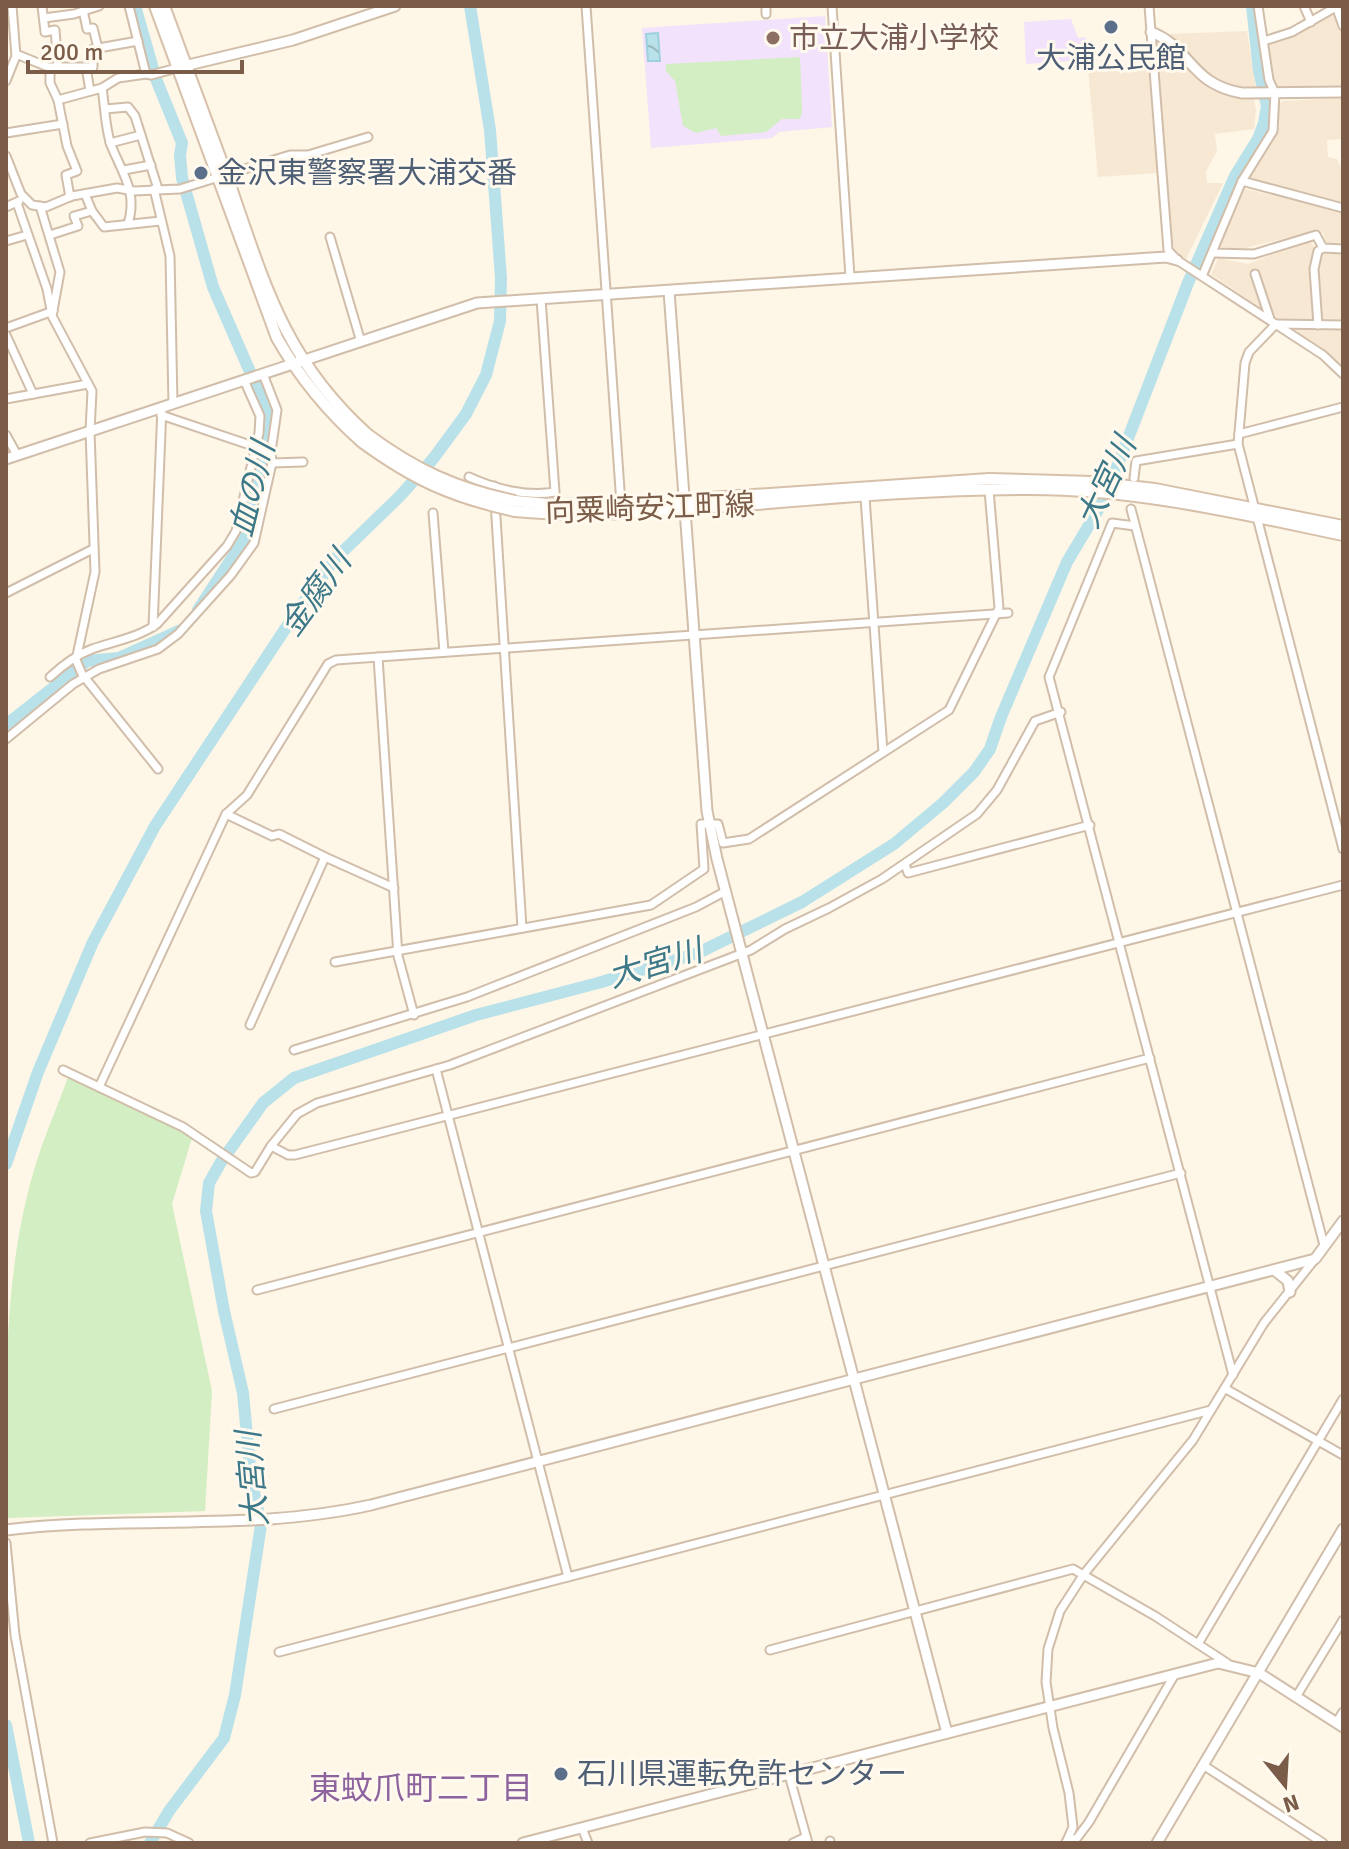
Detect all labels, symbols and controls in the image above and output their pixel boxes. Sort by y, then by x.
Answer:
marker: 大浦公民館 [1102,18,1120,36]
place label: 市立大浦小学校 [789,20,999,57]
scale bar [28,24,242,74]
marker: 市立大浦小学校 [764,29,782,47]
text: 200 m [40,37,103,67]
place label: 大浦公民館 [1036,40,1186,77]
place label: 金沢東警察署大浦交番 [217,155,517,192]
marker: 金沢東警察署大浦交番 [192,164,210,182]
water label: 大宮川 [1068,428,1146,534]
water label: 血の川 [222,435,284,540]
street label: 向粟崎安江町線 [544,486,756,531]
water label: 金腐川 [271,541,361,644]
water label: 大宮川 [604,930,710,996]
water label: 大宮川 [229,1426,276,1528]
north arrow [1245,1745,1325,1825]
place label: 石川県運転免許センター [577,1756,907,1793]
marker: 石川県運転免許センター [552,1765,570,1783]
district label: 東蚊爪町二丁目 [309,1769,533,1808]
text: N [1280,1788,1302,1819]

